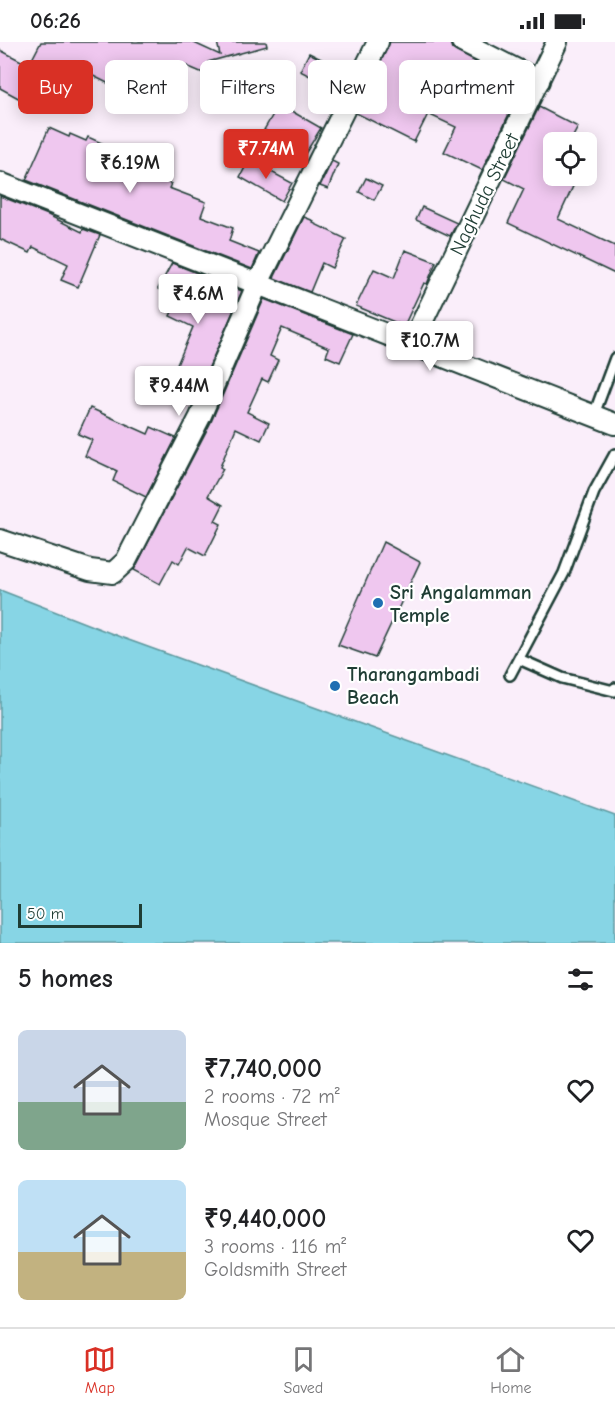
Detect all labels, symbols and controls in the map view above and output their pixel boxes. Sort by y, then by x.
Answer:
text: 06:26 [30,8,81,34]
chip: Buy [18,60,93,114]
chip: Rent [105,60,188,114]
chip: Filters [200,60,296,114]
chip: New [308,60,387,114]
chip: Apartment [399,60,535,114]
street label: Naghuda Street [445,128,524,259]
pin: ₹7.74M [217,129,315,180]
map controls [543,132,597,186]
button: locate [543,132,597,186]
text: ₹7.74M [238,137,294,160]
pin: ₹6.19M [81,143,179,194]
text: ₹6.19M [100,151,160,174]
pin: ₹4.6M [156,274,240,325]
text: ₹4.6M [172,282,224,305]
pin: ₹10.7M [381,321,479,372]
text: ₹10.7M [400,329,460,352]
pin: ₹9.44M [130,366,228,417]
text: ₹9.44M [149,374,209,397]
place label: Sri Angalamman Temple [390,581,532,627]
marker: Sri Angalamman Temple [371,596,385,610]
place label: Tharangambadi Beach [347,663,480,709]
marker: Tharangambadi Beach [328,679,342,693]
scale bar [18,901,142,928]
text: 50 m [27,905,64,923]
icon: filters [564,963,597,996]
text: 5 homes [18,964,113,994]
icon: home [66,1054,138,1126]
text: ₹7,740,000 [204,1054,322,1084]
icon: heart [564,1074,597,1107]
text: 2 rooms · 72 m² [204,1085,340,1108]
text: Mosque Street [204,1108,327,1131]
icon: home [66,1204,138,1276]
text: ₹9,440,000 [204,1204,326,1234]
icon: heart [564,1224,597,1257]
text: 3 rooms · 116 m² [204,1235,346,1258]
text: Goldsmith Street [204,1258,346,1281]
tab: Map [83,1343,116,1397]
tab: Saved [283,1343,323,1397]
tab: Home [490,1343,532,1397]

